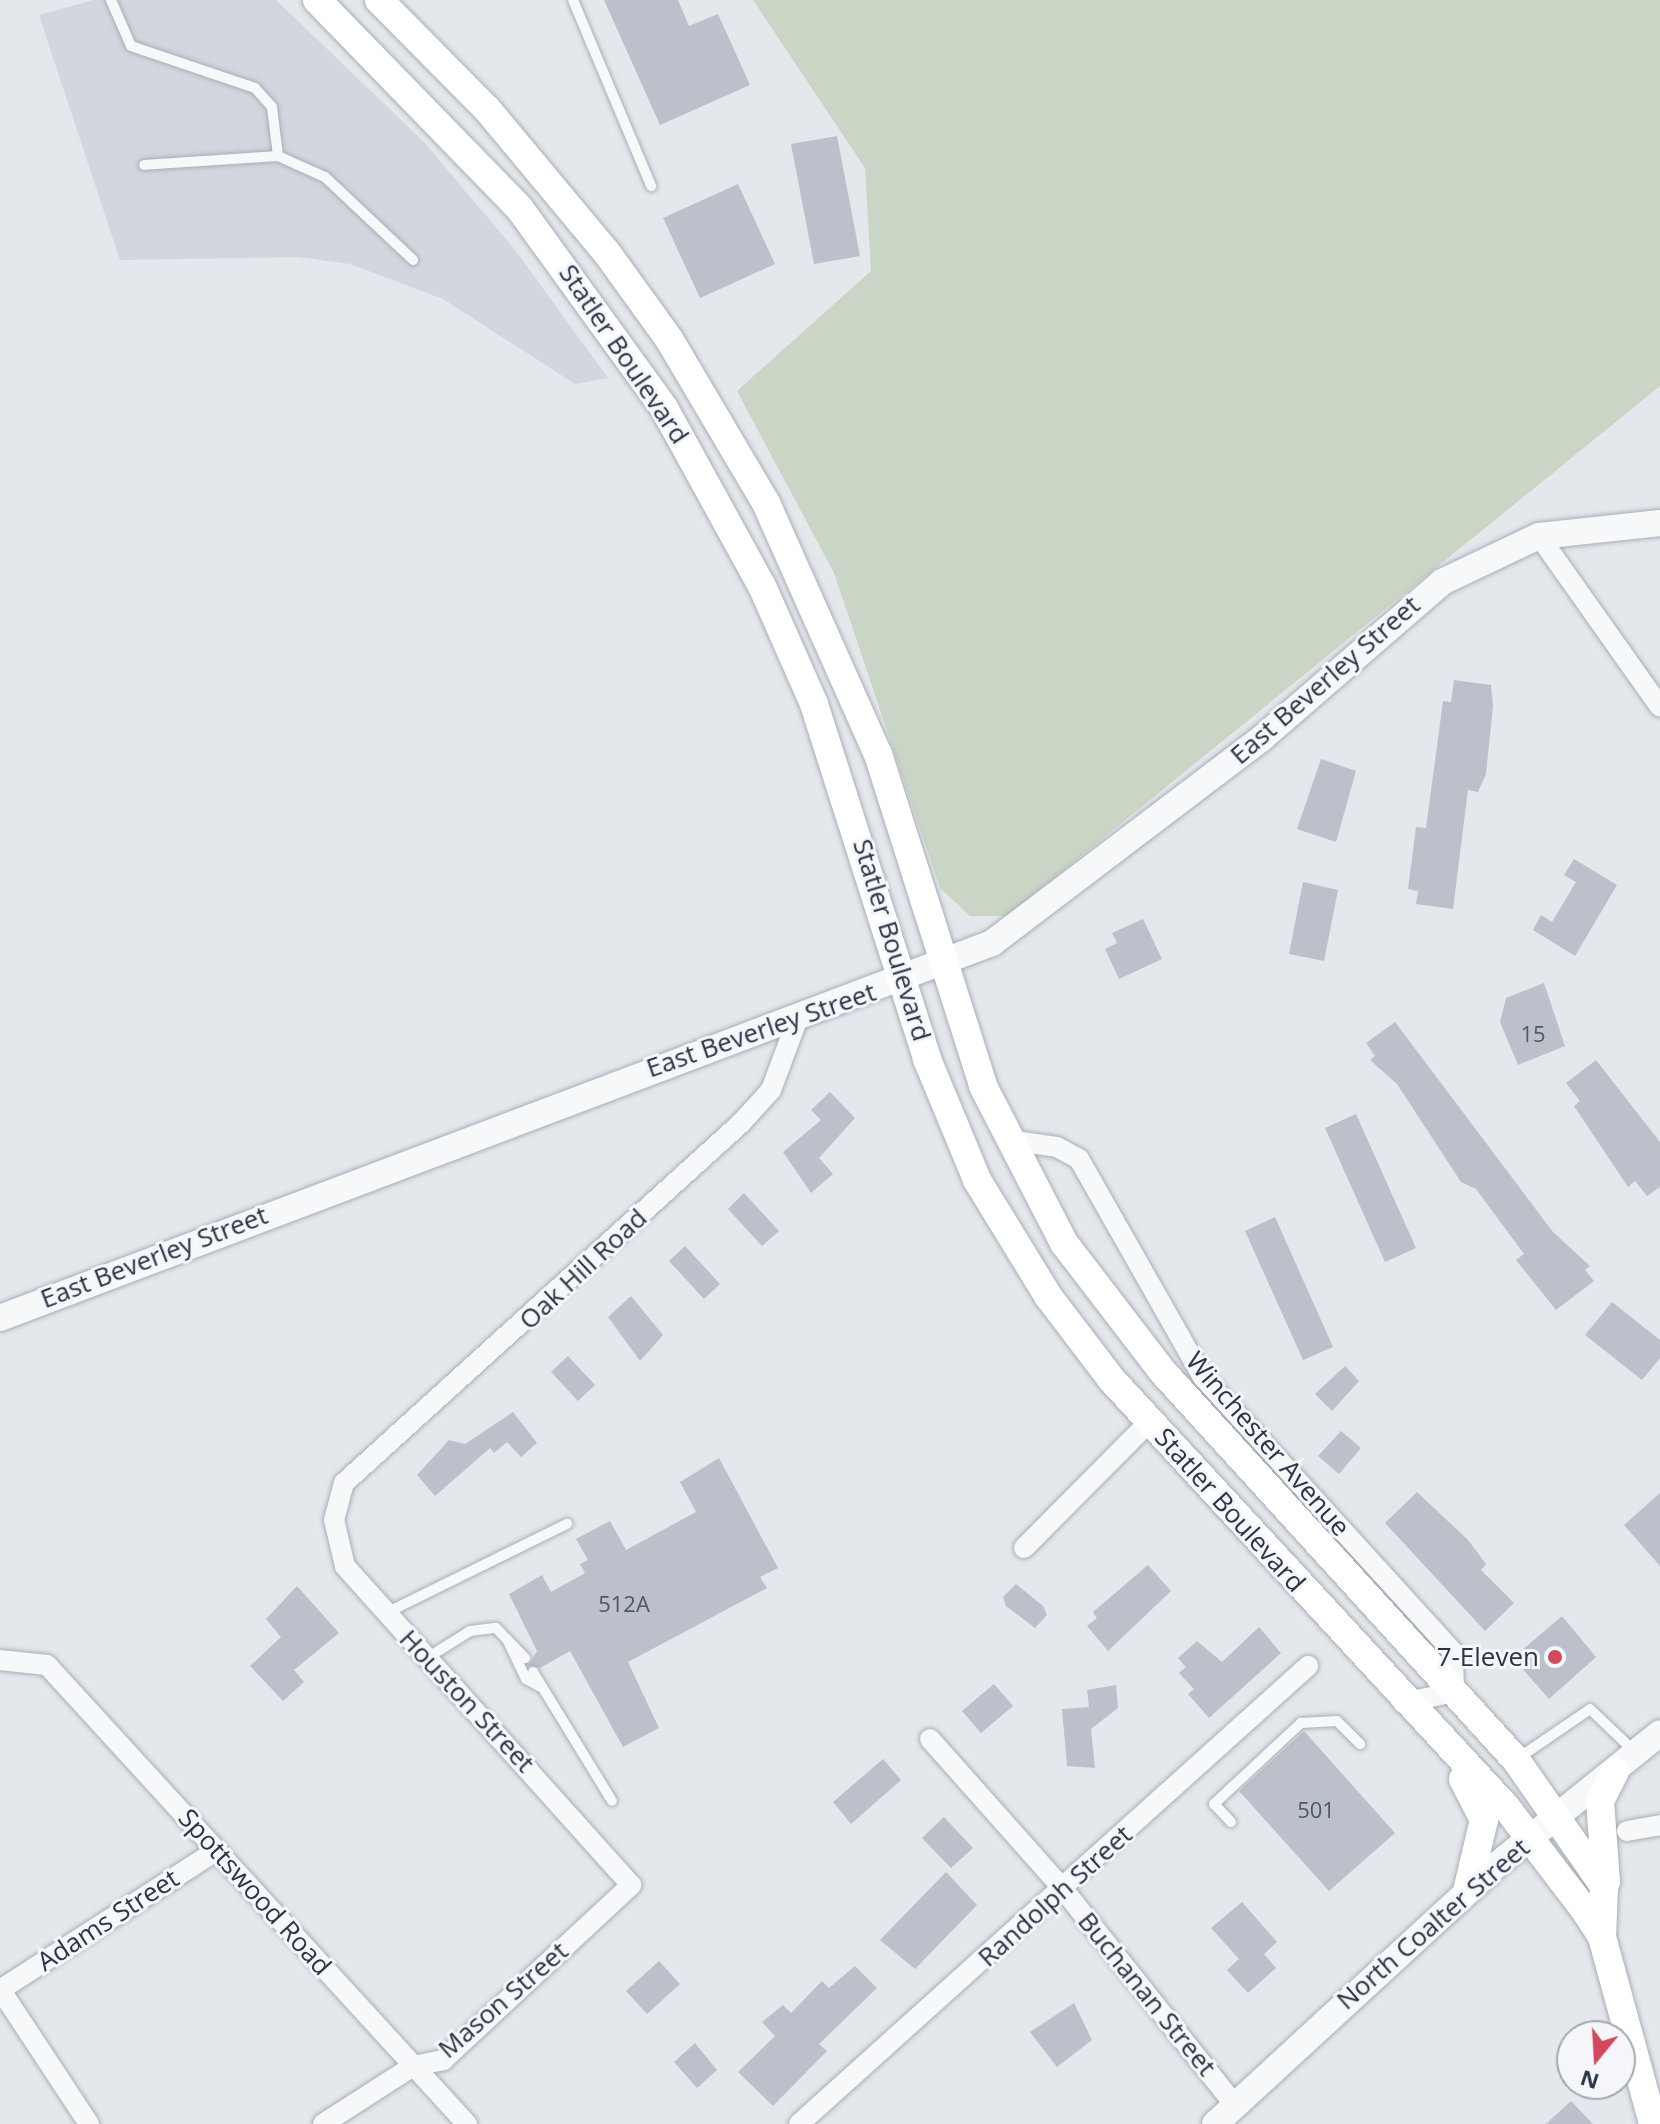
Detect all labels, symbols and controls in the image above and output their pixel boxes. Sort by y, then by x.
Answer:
street label: Statler Boulevard [553,259,695,449]
street label: East Beverley Street [1224,589,1426,771]
street label: Statler Boulevard [846,835,938,1045]
street label: East Beverley Street [642,976,880,1084]
house number: 15 [1520,1021,1546,1047]
street label: East Beverley Street [36,1199,272,1315]
street label: Oak Hill Road [513,1202,653,1336]
street label: Winchester Avenue [1180,1346,1356,1542]
street label: Statler Boulevard [1148,1422,1312,1598]
house number: 512A [598,1591,650,1617]
street label: Houston Street [393,1623,541,1779]
place label: 7-Eleven [1437,1641,1539,1673]
marker: 7-Eleven [1546,1648,1564,1666]
house number: 501 [1297,1797,1335,1823]
street label: Spottswood Road [172,1802,338,1982]
street label: Randolph Street [972,1819,1138,1973]
street label: North Coalter Street [1330,1832,1536,2016]
street label: Adams Street [31,1863,185,1977]
street label: Buchanan Street [1072,1906,1222,2082]
street label: Mason Street [432,1935,574,2065]
north arrow [1556,2020,1636,2100]
text: N [1576,2064,1602,2098]

